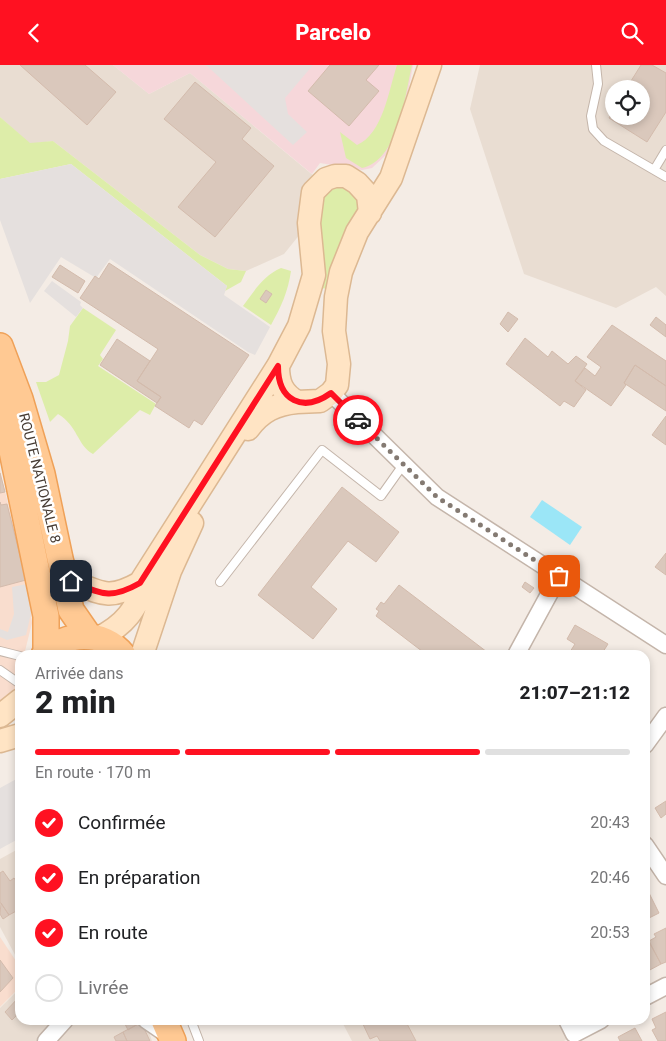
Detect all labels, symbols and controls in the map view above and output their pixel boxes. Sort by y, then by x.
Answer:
icon: back [20,19,48,47]
icon: search [618,19,646,47]
text: Parcelo [295,20,371,45]
map controls [605,80,650,125]
button: locate [605,80,650,125]
courier [333,395,383,445]
icon: car [344,406,372,434]
street label: ROUTE NATIONALE 8 [16,411,64,545]
pin [538,555,580,597]
pin [50,560,92,602]
icon: bag [545,562,573,590]
icon: home [57,567,85,595]
text: Arrivée dans [35,664,124,683]
text: 21:07–21:12 [519,681,630,704]
text: 2 min [35,683,116,721]
text: En route · 170 m [35,763,151,782]
icon: check [35,809,63,837]
text: Confirmée [78,811,165,834]
text: 20:43 [590,813,630,832]
icon: check [35,864,63,892]
text: En préparation [78,866,201,889]
text: 20:46 [590,868,630,887]
icon: check [35,919,63,947]
text: En route [78,921,148,944]
text: 20:53 [590,923,630,942]
text: Livrée [78,976,128,999]

